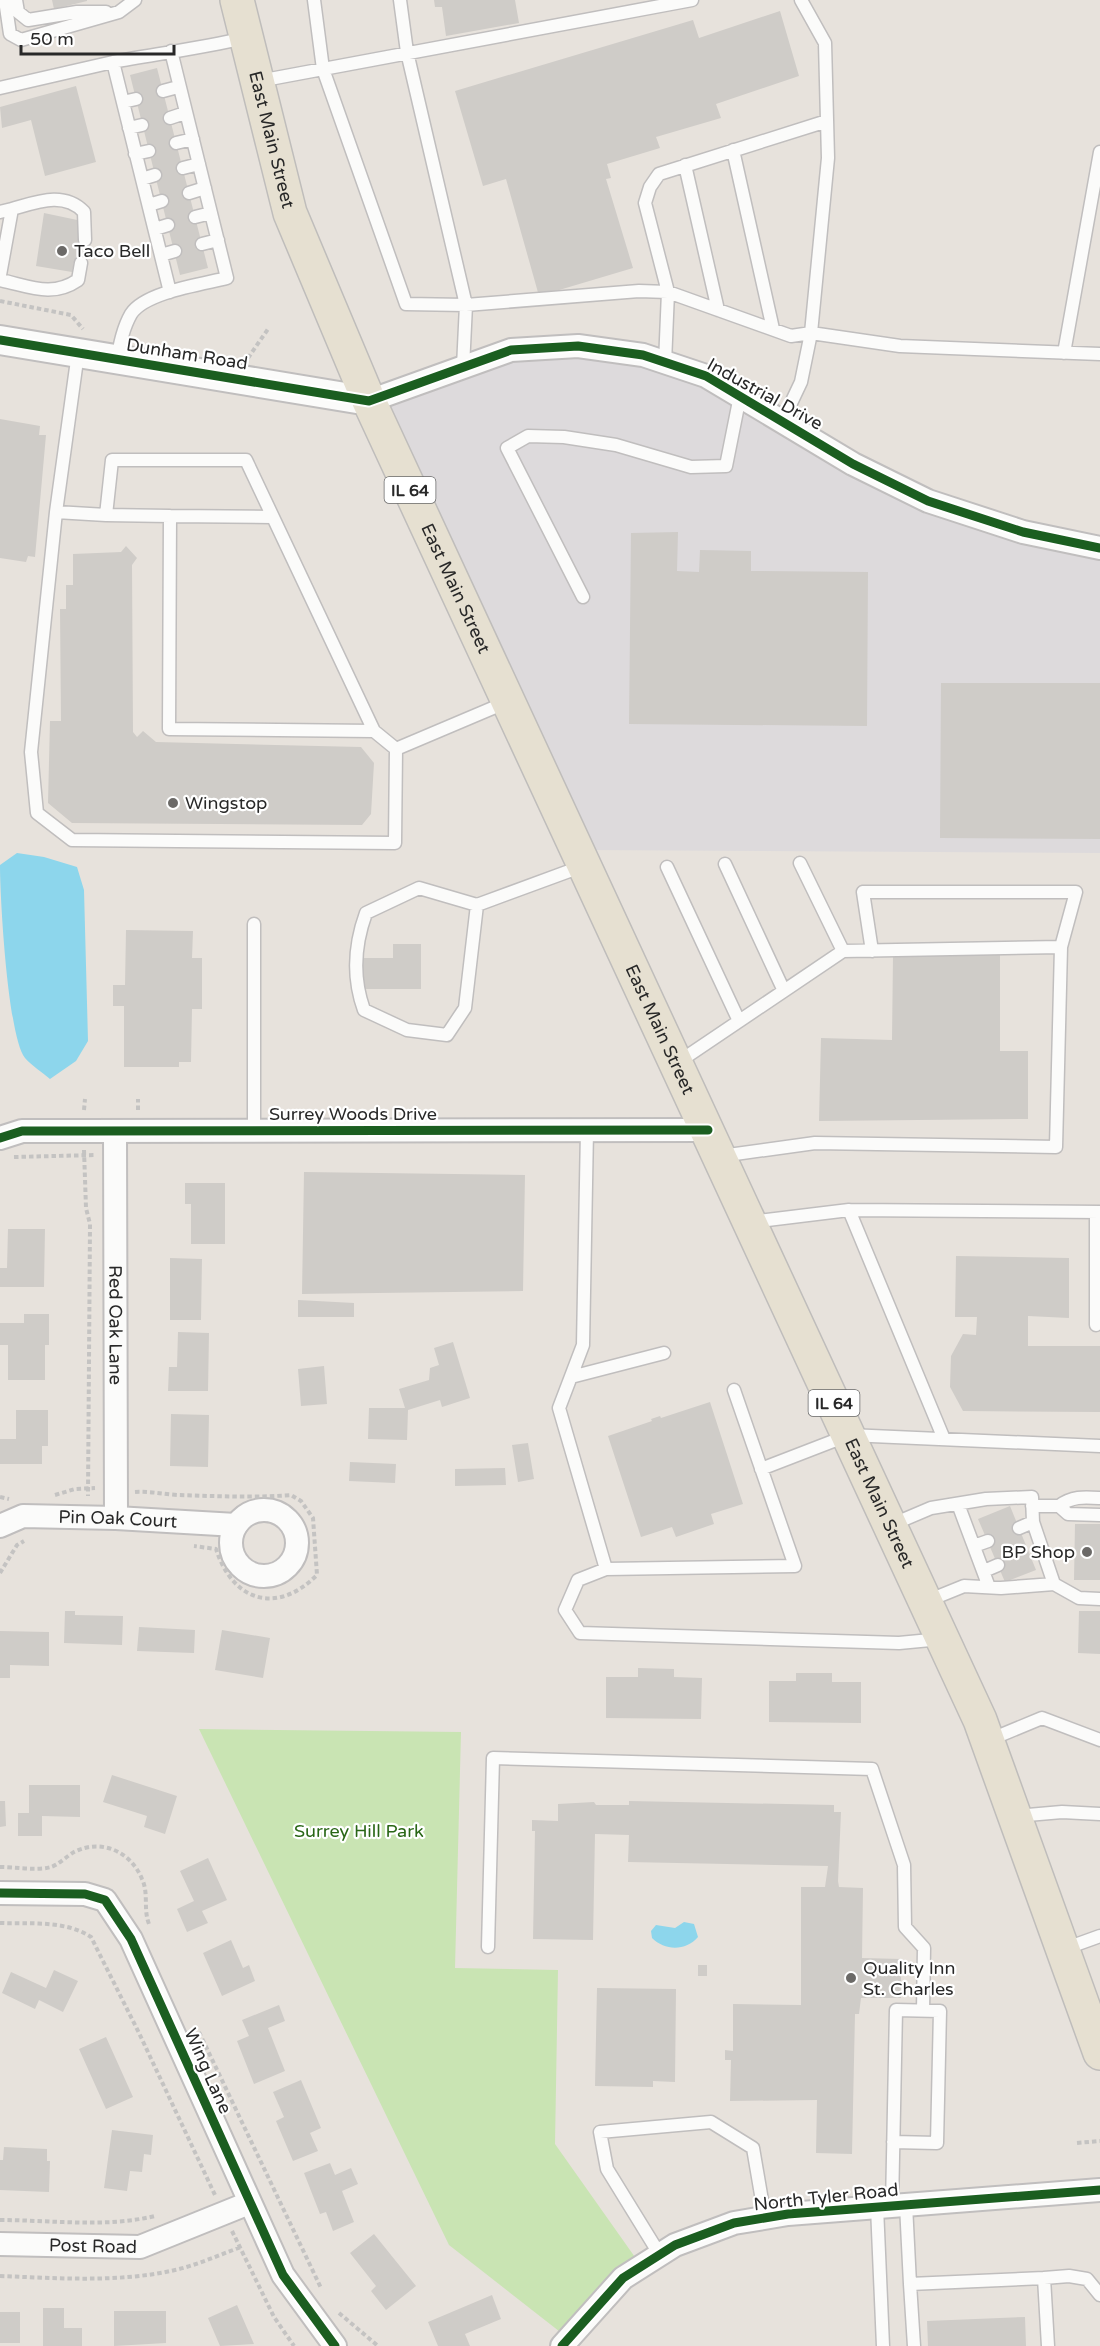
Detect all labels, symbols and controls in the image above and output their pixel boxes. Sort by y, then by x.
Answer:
scale bar [21,18,174,56]
text: 50 m [30,28,74,50]
street label: East Main Street [244,69,299,211]
place label: Taco Bell [74,240,150,262]
marker: Taco Bell [55,244,69,258]
street label: Dunham Road [125,334,249,374]
street label: Industrial Drive [703,353,827,435]
road number: IL 64 [384,477,436,503]
street label: East Main Street [416,520,495,657]
place label: Wingstop [185,792,267,814]
marker: Wingstop [166,796,180,810]
street label: East Main Street [621,961,700,1098]
street label: Surrey Woods Drive [269,1103,437,1125]
street label: Red Oak Lane [104,1265,127,1385]
road number: IL 64 [808,1390,860,1416]
street label: East Main Street [840,1435,919,1572]
street label: Pin Oak Court [58,1506,178,1533]
place label: BP Shop [1002,1541,1075,1563]
marker: BP Shop [1080,1545,1094,1559]
park label: Surrey Hill Park [294,1820,424,1842]
place label: Quality Inn St. Charles [863,1957,956,2000]
marker: Quality Inn St. Charles [844,1971,858,1985]
street label: Wing Lane [179,2025,237,2117]
street label: North Tyler Road [753,2178,899,2216]
street label: Post Road [49,2234,137,2258]

